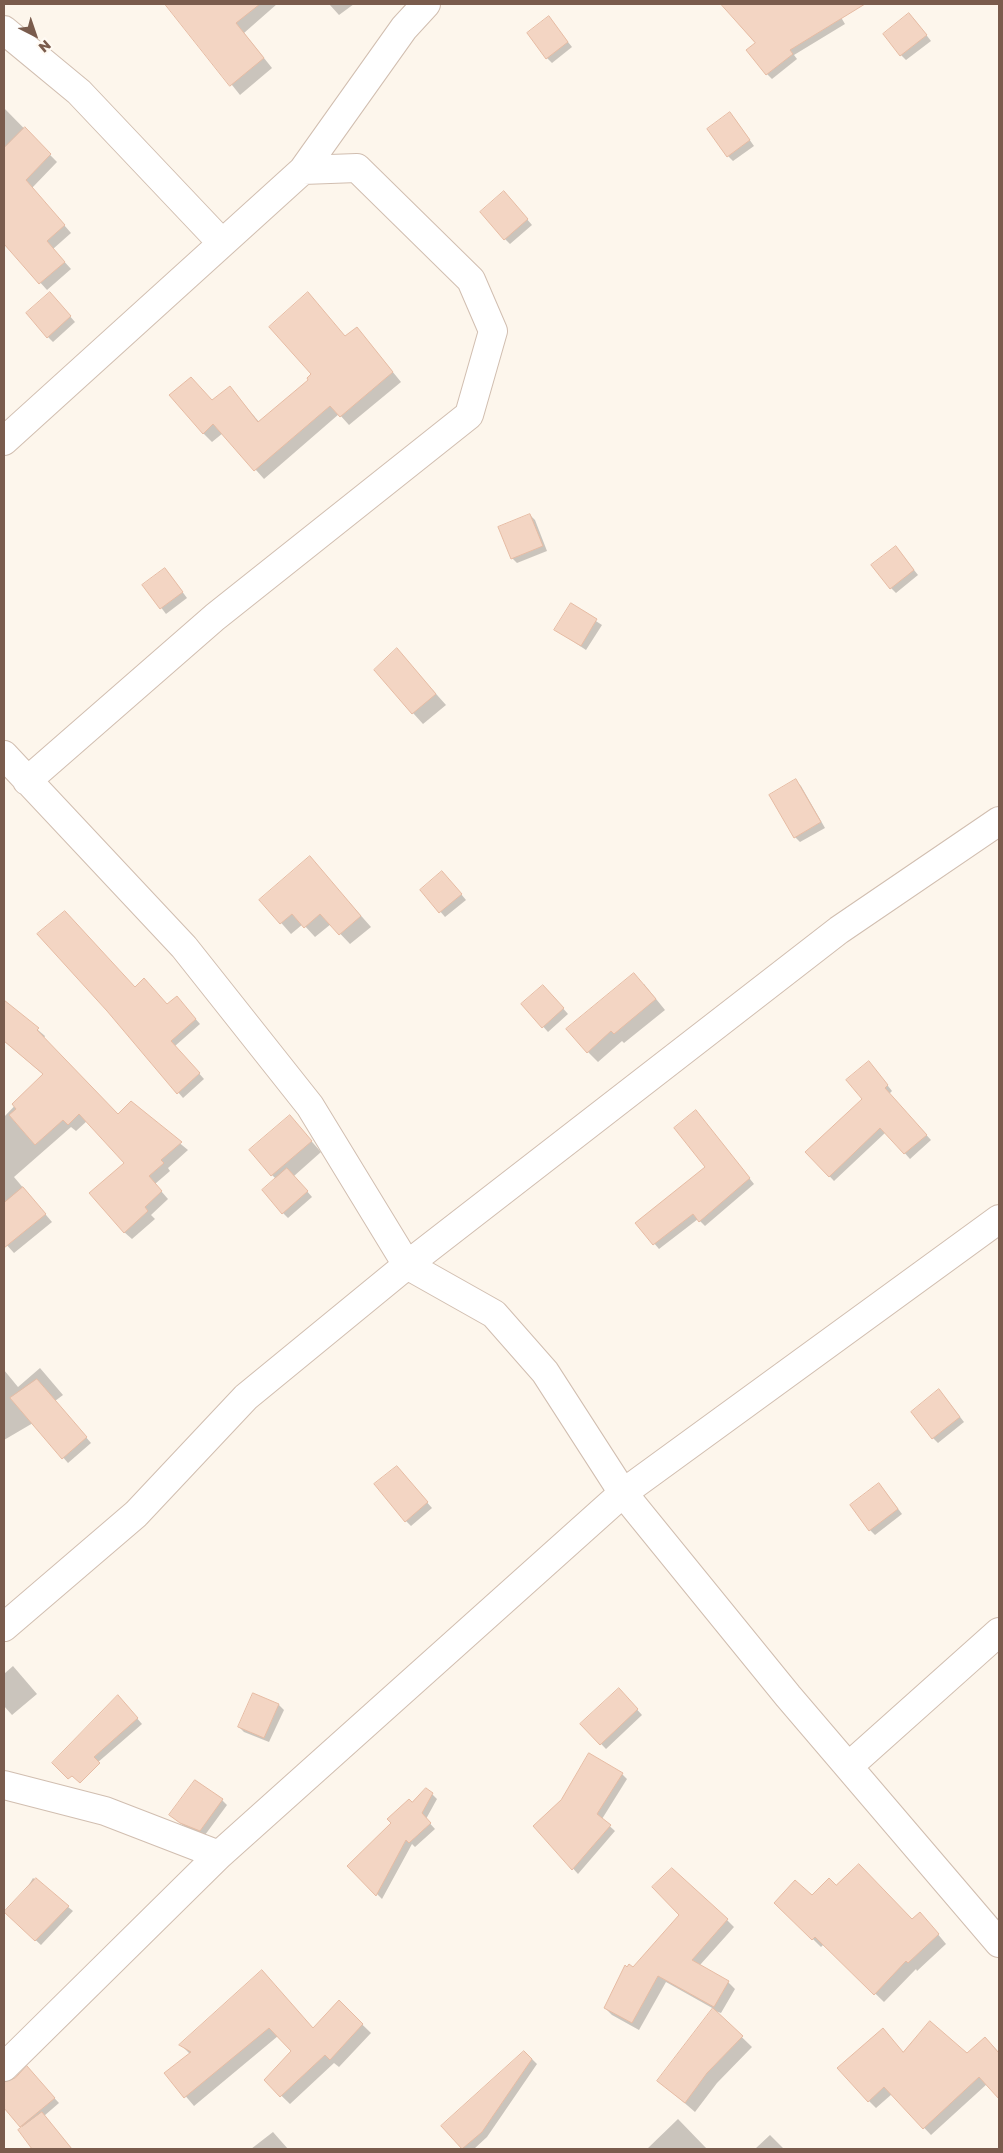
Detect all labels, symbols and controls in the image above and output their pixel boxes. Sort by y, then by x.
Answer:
north arrow [10,10,60,60]
text: N [36,37,55,57]

